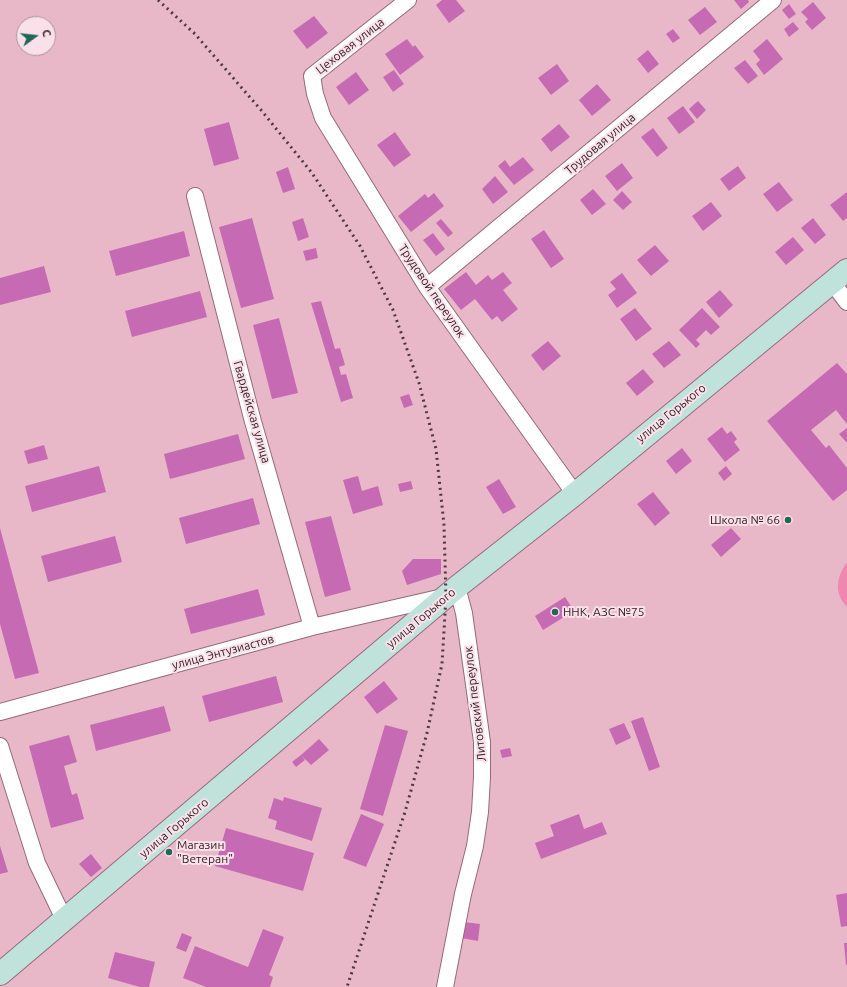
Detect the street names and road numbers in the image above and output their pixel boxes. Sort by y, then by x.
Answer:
street label: Цеховая улица [313,15,387,77]
street label: Трудовая улица [562,110,638,178]
street label: Трудовой переулок [395,242,469,340]
street label: Гвардейская улица [231,359,273,465]
street label: улица Горького [633,381,709,445]
street label: улица Горького [384,585,458,651]
street label: улица Энтузиастов [170,631,276,673]
street label: Литовский переулок [461,646,489,762]
street label: улица Горького [137,795,211,861]

